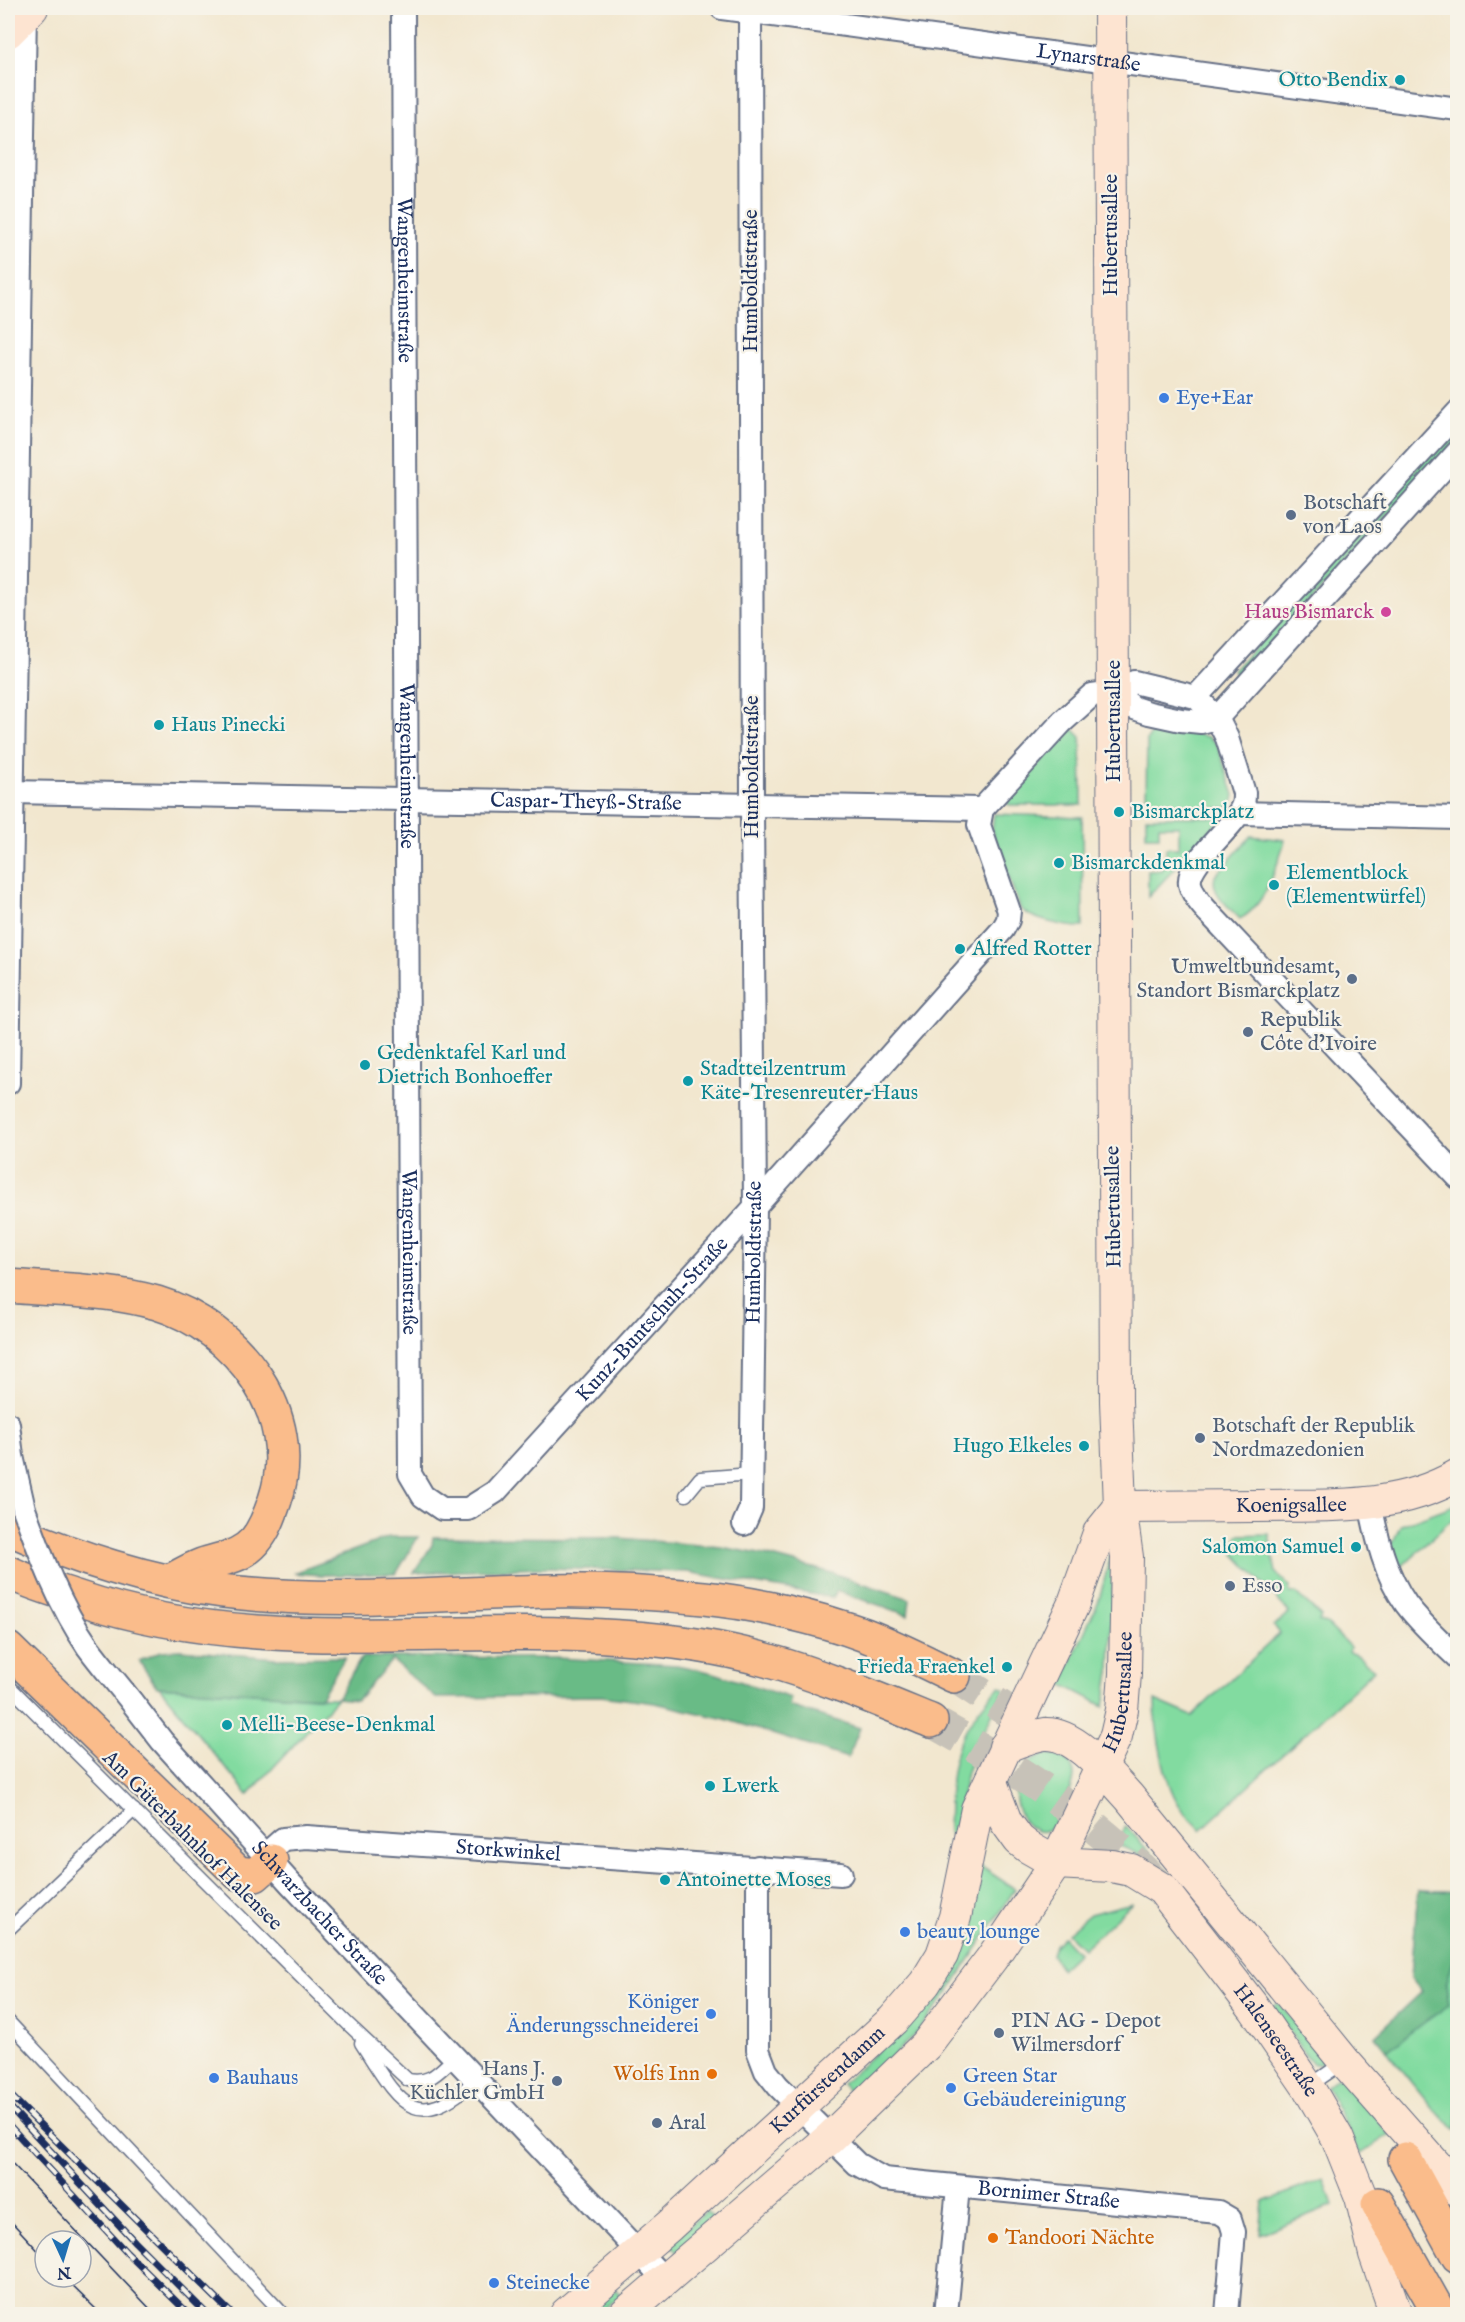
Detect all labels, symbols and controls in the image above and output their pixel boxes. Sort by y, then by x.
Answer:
street label: Lynarstraße [1035,38,1143,79]
place label: Otto Bendix [1279,67,1388,94]
marker: Otto Bendix [1393,73,1407,87]
street label: Hubertusallee [1098,173,1125,296]
street label: Wangenheimstraße [390,197,418,363]
street label: Humboldtstraße [738,209,765,353]
place label: Eye+Ear [1176,385,1253,412]
marker: Eye+Ear [1157,391,1171,405]
place label: Botschaft von Laos [1303,490,1387,541]
marker: Botschaft von Laos [1284,508,1298,522]
place label: Haus Bismarck [1244,599,1375,626]
marker: Haus Bismarck [1379,605,1393,619]
street label: Hubertusallee [1101,659,1128,782]
street label: Wangenheimstraße [393,683,421,849]
street label: Humboldtstraße [739,695,766,839]
place label: Haus Pinecki [171,712,285,739]
marker: Haus Pinecki [152,718,166,732]
street label: Caspar-Theyß-Straße [490,787,682,817]
place label: Bismarckplatz [1131,799,1254,826]
marker: Bismarckplatz [1112,805,1126,819]
place label: Bismarckdenkmal [1071,850,1226,877]
marker: Bismarckdenkmal [1052,856,1066,870]
place label: Elementblock (Elementwürfel) [1286,860,1426,911]
marker: Elementblock (Elementwürfel) [1267,878,1281,892]
place label: Alfred Rotter [971,936,1092,963]
marker: Alfred Rotter [953,942,967,956]
place label: Umweltbundesamt, Standort Bismarckplatz [1137,954,1340,1005]
marker: Umweltbundesamt, Standort Bismarckplatz [1345,972,1359,986]
place label: Republik Côte d’Ivoire [1260,1007,1377,1058]
marker: Republik Côte d’Ivoire [1241,1025,1255,1039]
place label: Gedenktafel Karl und Dietrich Bonhoeffer [377,1040,567,1091]
place label: Stadtteilzentrum Käte-Tresenreuter-Haus [700,1056,918,1107]
marker: Gedenktafel Karl und Dietrich Bonhoeffer [358,1058,372,1072]
marker: Stadtteilzentrum Käte-Tresenreuter-Haus [681,1074,695,1088]
street label: Hubertusallee [1099,1145,1129,1268]
street label: Wangenheimstraße [395,1169,423,1335]
street label: Humboldtstraße [740,1180,769,1324]
street label: Kunz-Buntschuh-Straße [570,1231,735,1408]
place label: Botschaft der Republik Nordmazedonien [1212,1413,1416,1464]
marker: Botschaft der Republik Nordmazedonien [1193,1431,1207,1445]
place label: Hugo Elkeles [952,1433,1072,1460]
marker: Hugo Elkeles [1077,1439,1091,1453]
street label: Koenigsallee [1235,1491,1348,1520]
place label: Salomon Samuel [1202,1534,1344,1561]
marker: Salomon Samuel [1349,1540,1363,1554]
place label: Esso [1242,1573,1283,1600]
marker: Esso [1223,1579,1237,1593]
street label: Hubertusallee [1096,1631,1139,1757]
place label: Frieda Fraenkel [857,1654,995,1681]
marker: Frieda Fraenkel [1000,1660,1014,1674]
place label: Melli-Beese-Denkmal [239,1712,435,1739]
marker: Melli-Beese-Denkmal [220,1718,234,1732]
street label: Am Güterbahnhof Halensee [95,1744,288,1937]
place label: Lwerk [722,1773,780,1800]
marker: Lwerk [703,1779,717,1793]
street label: Storkwinkel [455,1834,562,1868]
street label: Schwarzbacher Straße [245,1835,394,1992]
place label: Antoinette Moses [676,1867,831,1894]
marker: Antoinette Moses [658,1873,672,1887]
place label: beauty lounge [917,1919,1040,1946]
marker: beauty lounge [898,1925,912,1939]
street label: Halenseestraße [1227,1978,1325,2102]
place label: Königer Änderungsschneiderei [505,1989,699,2040]
marker: Königer Änderungsschneiderei [704,2007,718,2021]
place label: PIN AG - Depot Wilmersdorf [1011,2008,1161,2059]
street label: Kurfürstendamm [764,2020,891,2140]
marker: PIN AG - Depot Wilmersdorf [992,2026,1006,2040]
place label: Hans J. Küchler GmbH [409,2056,545,2107]
place label: Wolfs Inn [613,2061,700,2088]
place label: Green Star Gebäudereinigung [963,2063,1127,2114]
place label: Bauhaus [226,2065,298,2092]
marker: Wolfs Inn [705,2067,719,2081]
marker: Bauhaus [207,2071,221,2085]
marker: Hans J. Küchler GmbH [550,2074,564,2088]
marker: Green Star Gebäudereinigung [944,2081,958,2095]
place label: Aral [668,2110,706,2137]
marker: Aral [650,2116,664,2130]
street label: Bornimer Straße [976,2175,1121,2216]
place label: Tandoori Nächte [1005,2225,1155,2252]
north arrow [33,2229,93,2289]
marker: Tandoori Nächte [986,2231,1000,2245]
text: N [56,2261,73,2282]
place label: Steinecke [506,2270,590,2297]
marker: Steinecke [487,2276,501,2290]

